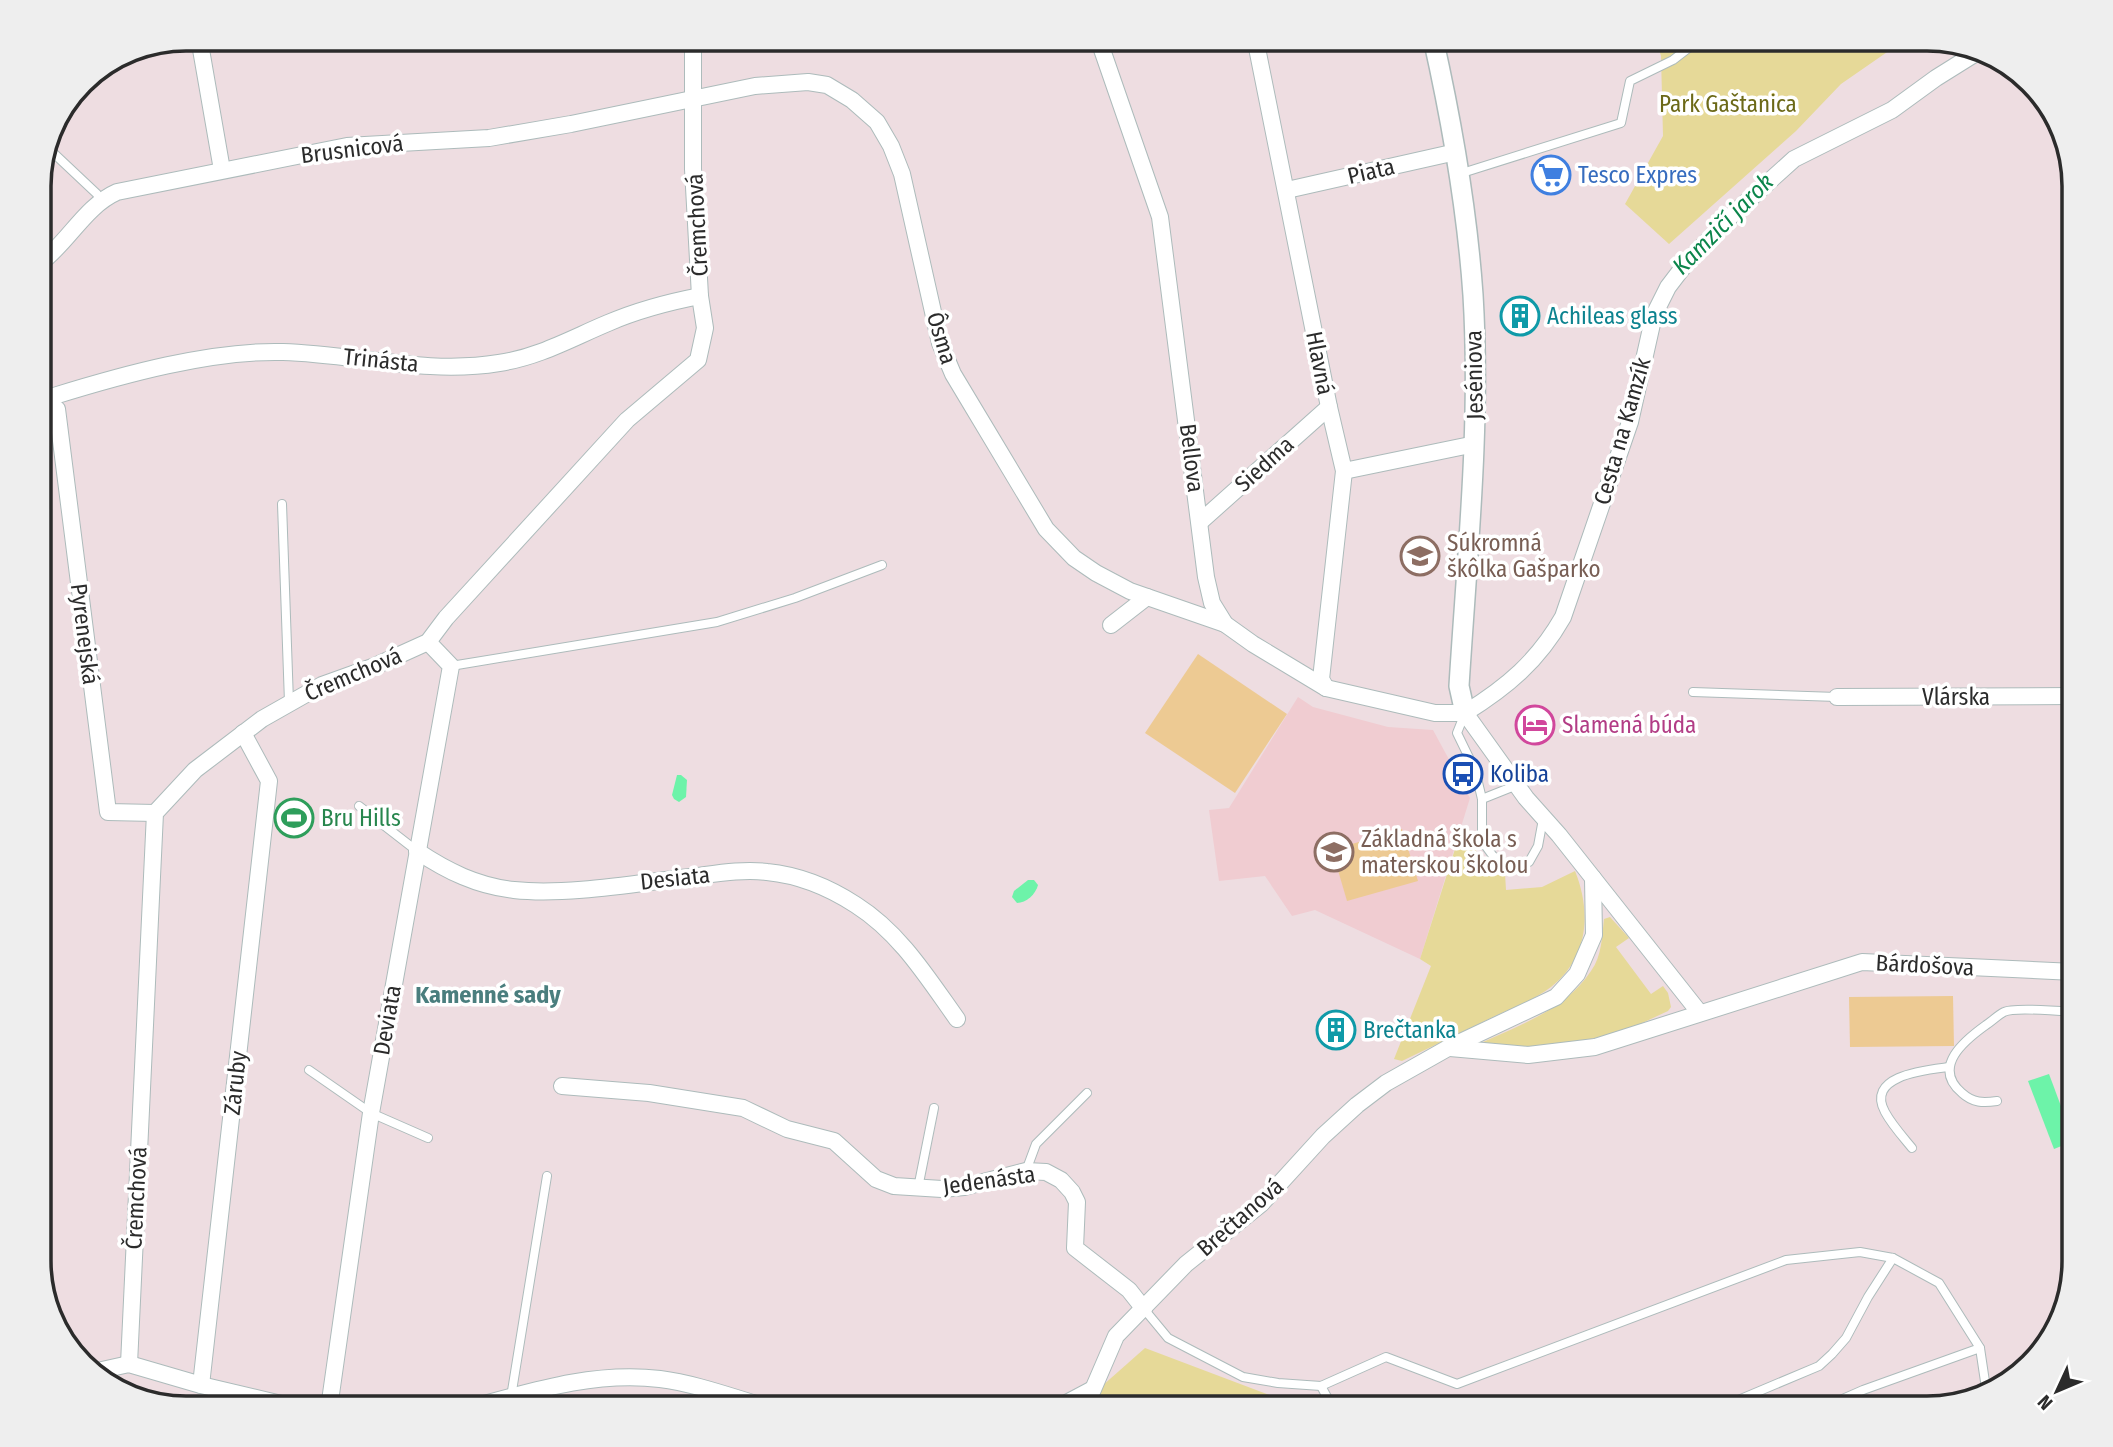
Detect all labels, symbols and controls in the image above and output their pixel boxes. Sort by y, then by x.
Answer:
park label: Park Gaštanica [1659,90,1797,118]
street label: Brusnicová [299,129,405,169]
street label: Piata [1345,152,1397,190]
supermarket icon: Tesco Expres [1530,154,1572,196]
place label: Tesco Expres [1578,161,1697,189]
water label: Kamzičí jarok [1667,168,1779,280]
street label: Čremchová [679,173,714,277]
building icon: Achileas glass [1499,295,1541,337]
place label: Achileas glass [1547,302,1678,330]
street label: Ôsma [921,308,964,368]
street label: Hlavná [1300,329,1340,397]
street label: Jeséniova [1459,330,1489,420]
street label: Trinásta [342,342,420,378]
street label: Cesta na Kamzík [1588,354,1656,508]
street label: Bellova [1174,422,1210,494]
street label: Siedma [1229,430,1299,498]
place label: Súkromná škôlka Gašparko [1447,529,1601,583]
school or university icon: Súkromná škôlka Gašparko [1399,535,1441,577]
street label: Pyrenejská [65,582,105,686]
street label: Čremchová [300,640,406,707]
street label: Vlárska [1922,683,1990,711]
hotel icon: Slamená búda [1514,704,1556,746]
place label: Slamená búda [1562,711,1696,739]
bus stop icon: Koliba [1442,753,1484,795]
place label: Koliba [1490,760,1549,788]
sports icon: Bru Hills [273,797,315,839]
place label: Bru Hills [321,804,401,832]
place label: Základná škola s materskou školou [1361,825,1529,879]
school or university icon: Základná škola s materskou školou [1313,831,1355,873]
street label: Desiata [639,860,711,896]
street label: Bárdošova [1875,948,1975,982]
district label: Kamenné sady [415,981,561,1009]
street label: Deviata [367,983,407,1057]
building icon: Brečtanka [1315,1009,1357,1051]
place label: Brečtanka [1363,1016,1457,1044]
street label: Záruby [218,1049,252,1116]
street label: Čremchová [118,1146,153,1250]
street label: Jedenásta [941,1160,1037,1200]
street label: Brečtanová [1191,1172,1289,1262]
north arrow [2022,1356,2092,1426]
text: N [2033,1390,2057,1415]

